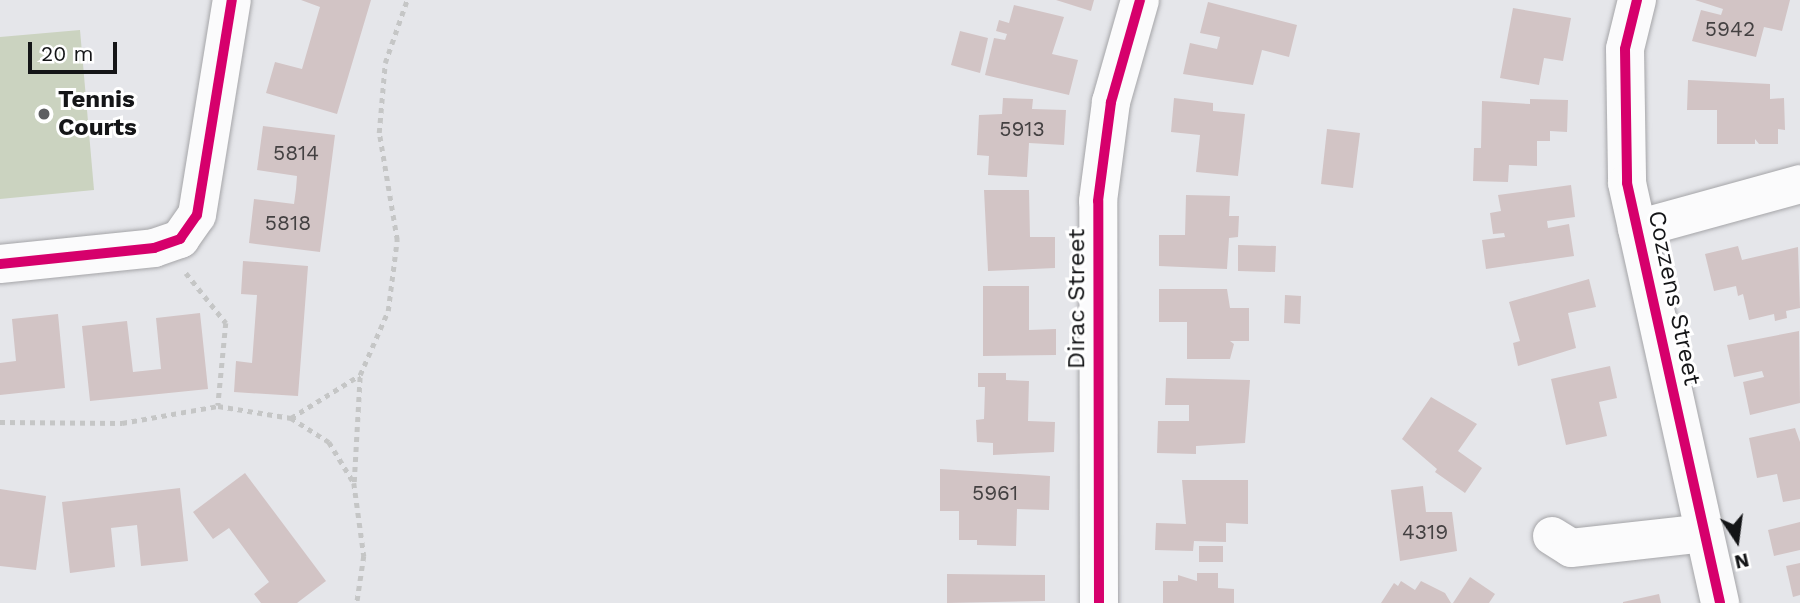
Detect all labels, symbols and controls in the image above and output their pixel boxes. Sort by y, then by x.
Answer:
house number: 5942 [1705,16,1755,42]
scale bar [32,28,121,72]
text: 20 m [41,41,93,66]
place label: Tennis Courts [58,86,137,142]
marker: Tennis Courts [36,106,52,122]
house number: 5913 [999,116,1045,142]
house number: 5814 [273,140,319,166]
street label: Cozzens Street [1641,208,1707,388]
house number: 5818 [265,210,311,236]
street label: Dirac Street [1063,229,1091,369]
house number: 5961 [972,480,1018,506]
north arrow [1702,505,1772,575]
house number: 4319 [1402,519,1448,545]
text: N [1732,548,1751,574]

